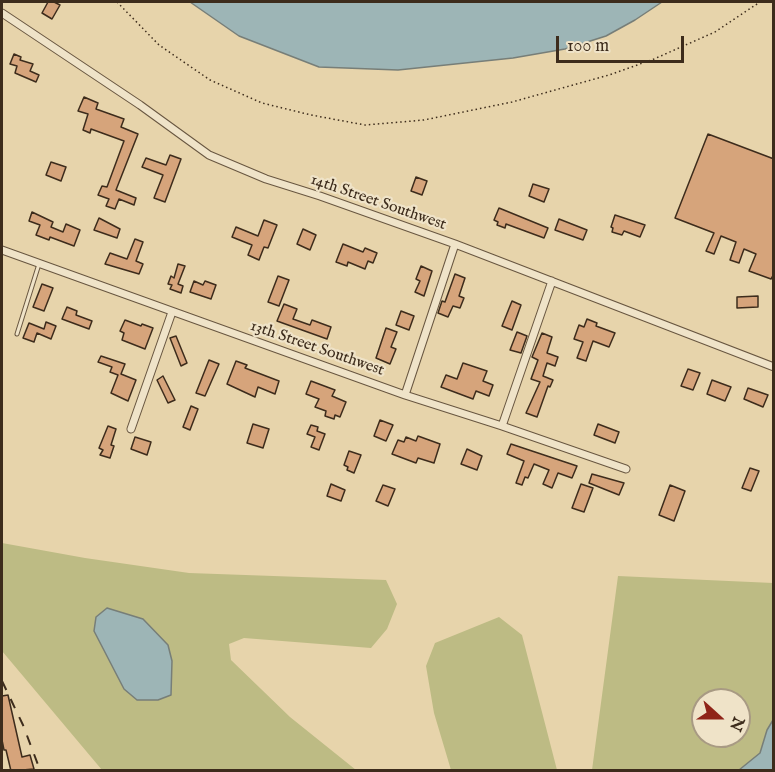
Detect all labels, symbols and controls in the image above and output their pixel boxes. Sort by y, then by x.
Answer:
scale bar [559,24,686,62]
text: 100 m [567,35,609,58]
street label: 14th Street Southwest [308,171,448,235]
street label: 13th Street Southwest [247,317,387,381]
north arrow [691,688,751,748]
text: N [724,714,748,734]

